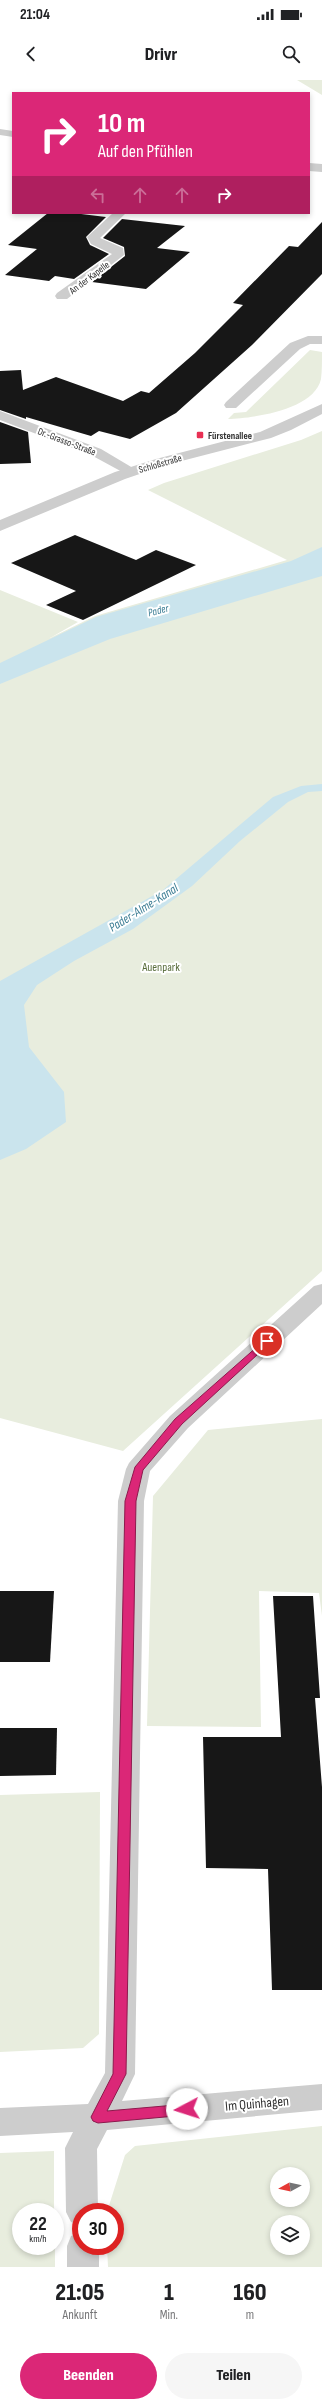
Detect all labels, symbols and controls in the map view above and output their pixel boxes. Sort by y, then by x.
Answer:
text: 21:04 [20,5,50,24]
icon: back [20,43,42,65]
icon: search [280,43,302,65]
text: Drivr [145,44,177,65]
text: 10 m [98,107,145,140]
icon: right [32,108,84,160]
text: Auf den Pfühlen [98,141,193,162]
icon: left [87,184,109,206]
icon: ahead [129,184,151,206]
icon: ahead [171,184,193,206]
icon: right [213,184,235,206]
street label: An der Kapelle [66,259,112,297]
street label: Dr.-Grasso-Straße [36,425,97,459]
marker: Fürstenallee [195,430,205,440]
place label: Fürstenallee [208,430,252,442]
street label: Schloßstraße [137,452,183,476]
water label: Pader [146,601,171,619]
water label: Pader-Alme-Kanal [106,880,182,936]
park label: Auenpark [141,960,180,975]
pin [250,1324,284,1358]
icon: arrive [256,1330,278,1352]
position arrow [166,2088,208,2130]
street label: Im Quinhagen [224,2092,290,2115]
north arrow [270,2167,310,2207]
map controls [270,2167,310,2255]
speed limit sign: 30 [72,2203,124,2255]
text: 22 [29,2212,47,2236]
button: layers [270,2215,310,2255]
text: km/h [29,2233,47,2245]
text: 21:05 [55,2278,104,2307]
text: 1 [164,2278,174,2307]
text: 160 [233,2278,267,2307]
text: Ankunft [62,2307,97,2323]
text: Min. [160,2307,178,2323]
text: m [246,2307,254,2323]
button: Beenden [20,2353,157,2399]
button: Teilen [165,2353,302,2399]

